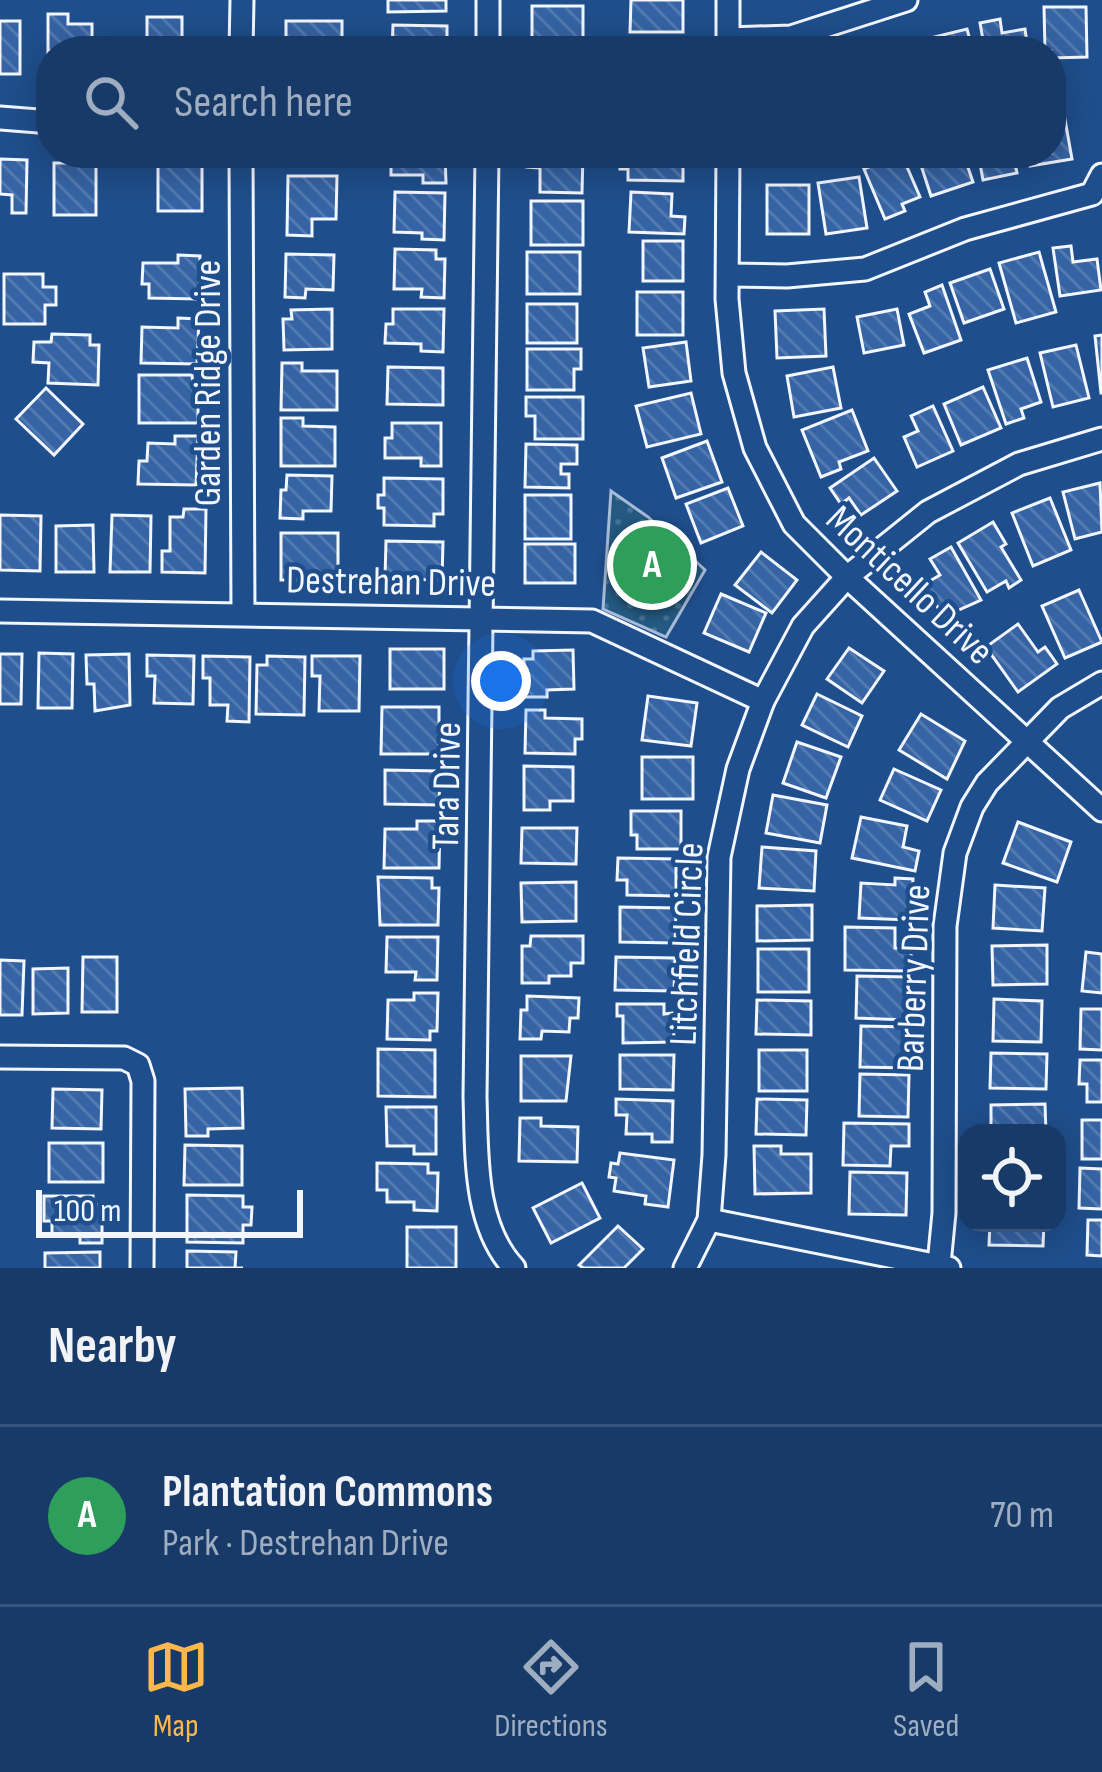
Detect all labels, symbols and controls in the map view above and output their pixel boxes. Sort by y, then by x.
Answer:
search box [36,36,1066,168]
icon: search [78,69,144,135]
text: Search here [174,75,353,130]
street label: Garden Ridge Drive [185,260,232,506]
street label: Monticello Drive [816,496,1003,675]
pin: A [613,520,691,610]
street label: Destrehan Drive [286,557,496,608]
your location [471,651,531,711]
street label: Tara Drive [423,722,472,851]
street label: Litchfield Circle [660,842,715,1046]
street label: Barberry Drive [888,884,941,1073]
map controls [958,1124,1066,1232]
button: locate [958,1124,1066,1232]
scale bar [36,1184,303,1237]
text: 100 m [54,1191,121,1231]
text: Nearby [48,1316,177,1377]
text: Plantation Commons [162,1465,493,1520]
text: A [78,1492,96,1539]
text: 70 m [990,1492,1054,1539]
text: Park · Destrehan Drive [162,1520,449,1567]
tab: Map [143,1634,209,1746]
tab: Directions [494,1634,608,1746]
tab: Saved [893,1634,959,1746]

